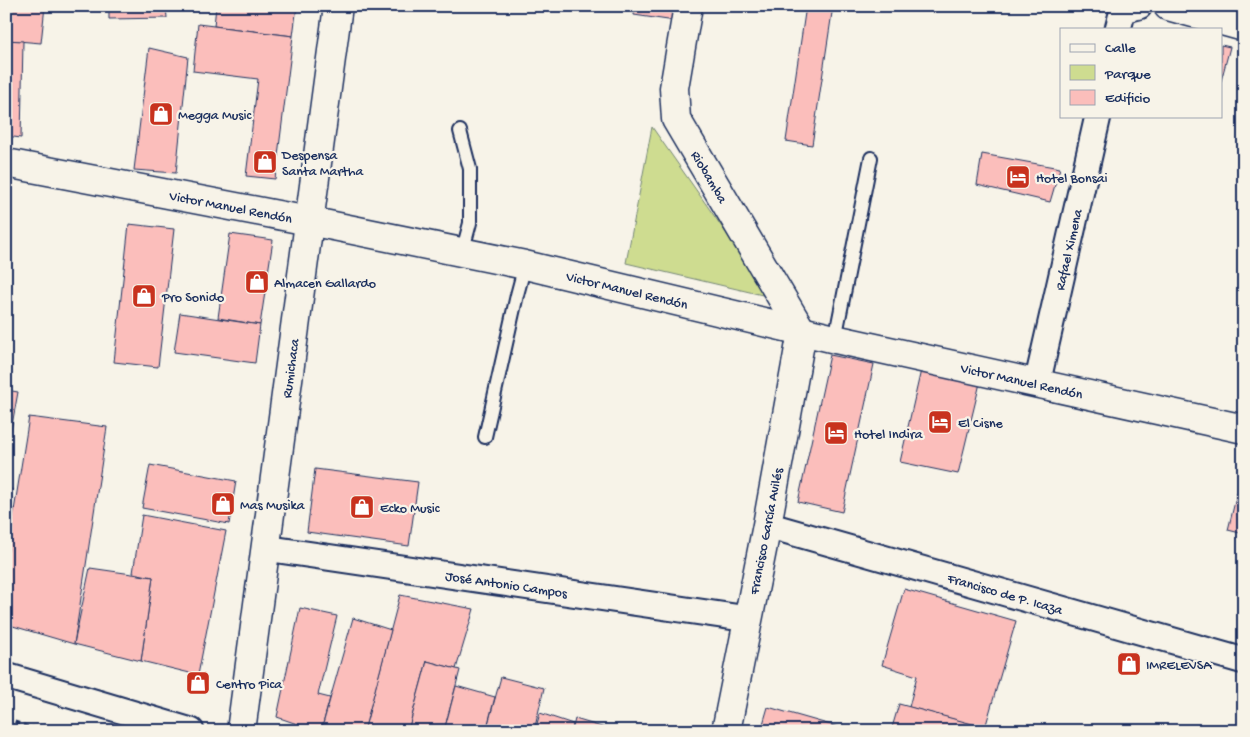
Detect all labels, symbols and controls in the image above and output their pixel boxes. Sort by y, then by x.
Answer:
legend [1060,28,1222,118]
text: Calle [1105,40,1136,58]
text: Parque [1104,66,1151,84]
text: Edificio [1105,90,1151,108]
shop icon: Megga Music [148,101,174,127]
place label: Megga Music [178,108,252,125]
place label: Despensa Santa Martha [281,148,364,181]
street label: Riobamba [686,148,731,208]
shop icon: Despensa Santa Martha [252,149,278,175]
hotel icon: Hotel Bonsai [1005,164,1031,190]
place label: Hotel Bonsai [1036,171,1108,188]
street label: Victor Manuel Rendón [167,188,294,229]
street label: Rafael Ximena [1053,206,1088,292]
shop icon: Almacen Gallardo [244,269,270,295]
street label: Victor Manuel Rendón [563,269,690,315]
place label: Almacen Gallardo [274,276,376,293]
shop icon: Pro Sonido [131,283,157,309]
place label: Pro Sonido [161,290,224,307]
street label: Rumichaca [280,337,305,399]
street label: Victor Manuel Rendón [958,361,1084,404]
hotel icon: El Cisne [927,409,953,435]
place label: El Cisne [958,416,1004,433]
hotel icon: Hotel Indira [823,420,849,446]
place label: Hotel Indira [854,427,924,444]
street label: Francisco García Avilés [747,466,788,597]
shop icon: Mas Musika [210,491,236,517]
shop icon: Ecko Music [349,494,375,520]
place label: Mas Musika [240,498,306,515]
place label: Ecko Music [380,501,441,518]
street label: José Antonio Campos [444,569,569,603]
street label: Francisco de P. Icaza [944,571,1066,620]
shop icon: IMRELEVSA [1116,651,1142,677]
place label: IMRELEVSA [1146,658,1212,675]
shop icon: Centro Pica [185,670,211,696]
place label: Centro Pica [216,677,283,694]

